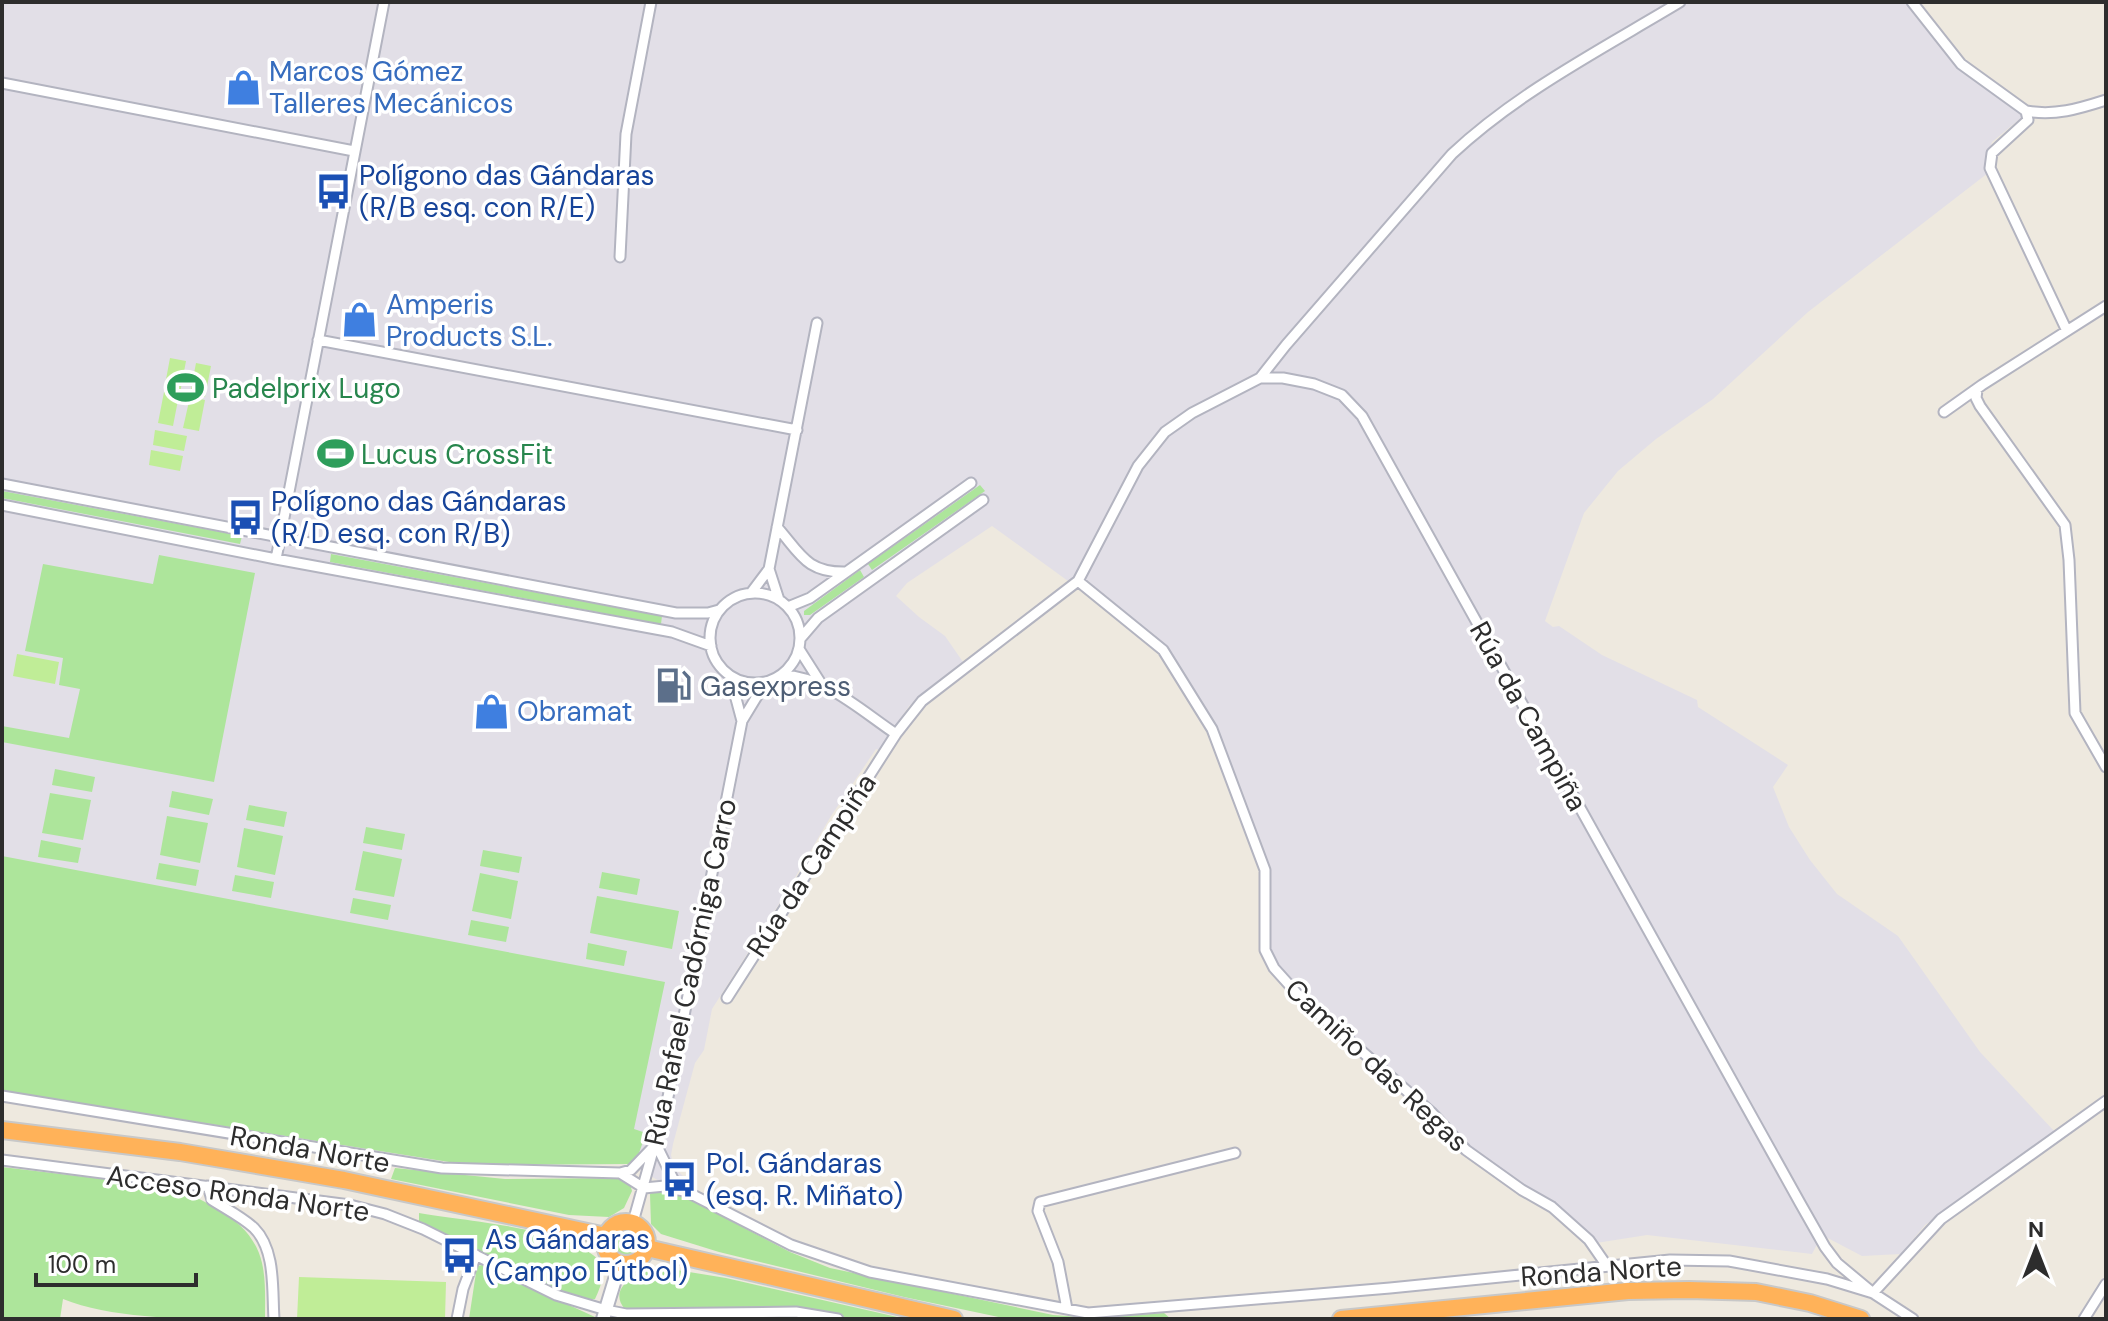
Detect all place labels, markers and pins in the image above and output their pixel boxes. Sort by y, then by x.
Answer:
place label: Marcos Gómez Talleres Mecánicos [269,53,514,122]
shop icon: Marcos Gómez Talleres Mecánicos [224,68,262,106]
place label: Polígono das Gándaras (R/B esq. con R/E) [359,157,655,226]
bus stop icon: Polígono das Gándaras (R/B esq. con R/E) [314,172,352,210]
place label: Amperis Products S.L. [386,286,552,355]
shop icon: Amperis Products S.L. [341,301,379,339]
sports icon: Padelprix Lugo [167,369,205,407]
place label: Padelprix Lugo [212,370,401,407]
sports icon: Lucus CrossFit [316,435,354,473]
place label: Lucus CrossFit [361,436,553,473]
place label: Polígono das Gándaras (R/D esq. con R/B) [271,483,567,552]
bus stop icon: Polígono das Gándaras (R/D esq. con R/B) [226,498,264,536]
fuel station icon: Gasexpress [655,667,693,705]
place label: Gasexpress [700,668,851,705]
shop icon: Obramat [472,692,510,730]
place label: Obramat [517,693,633,730]
place label: Pol. Gándaras (esq. R. Miñato) [706,1145,903,1214]
bus stop icon: Pol. Gándaras (esq. R. Miñato) [661,1160,699,1198]
place label: As Gándaras (Campo Fútbol) [485,1221,688,1290]
bus stop icon: As Gándaras (Campo Fútbol) [440,1236,478,1274]

